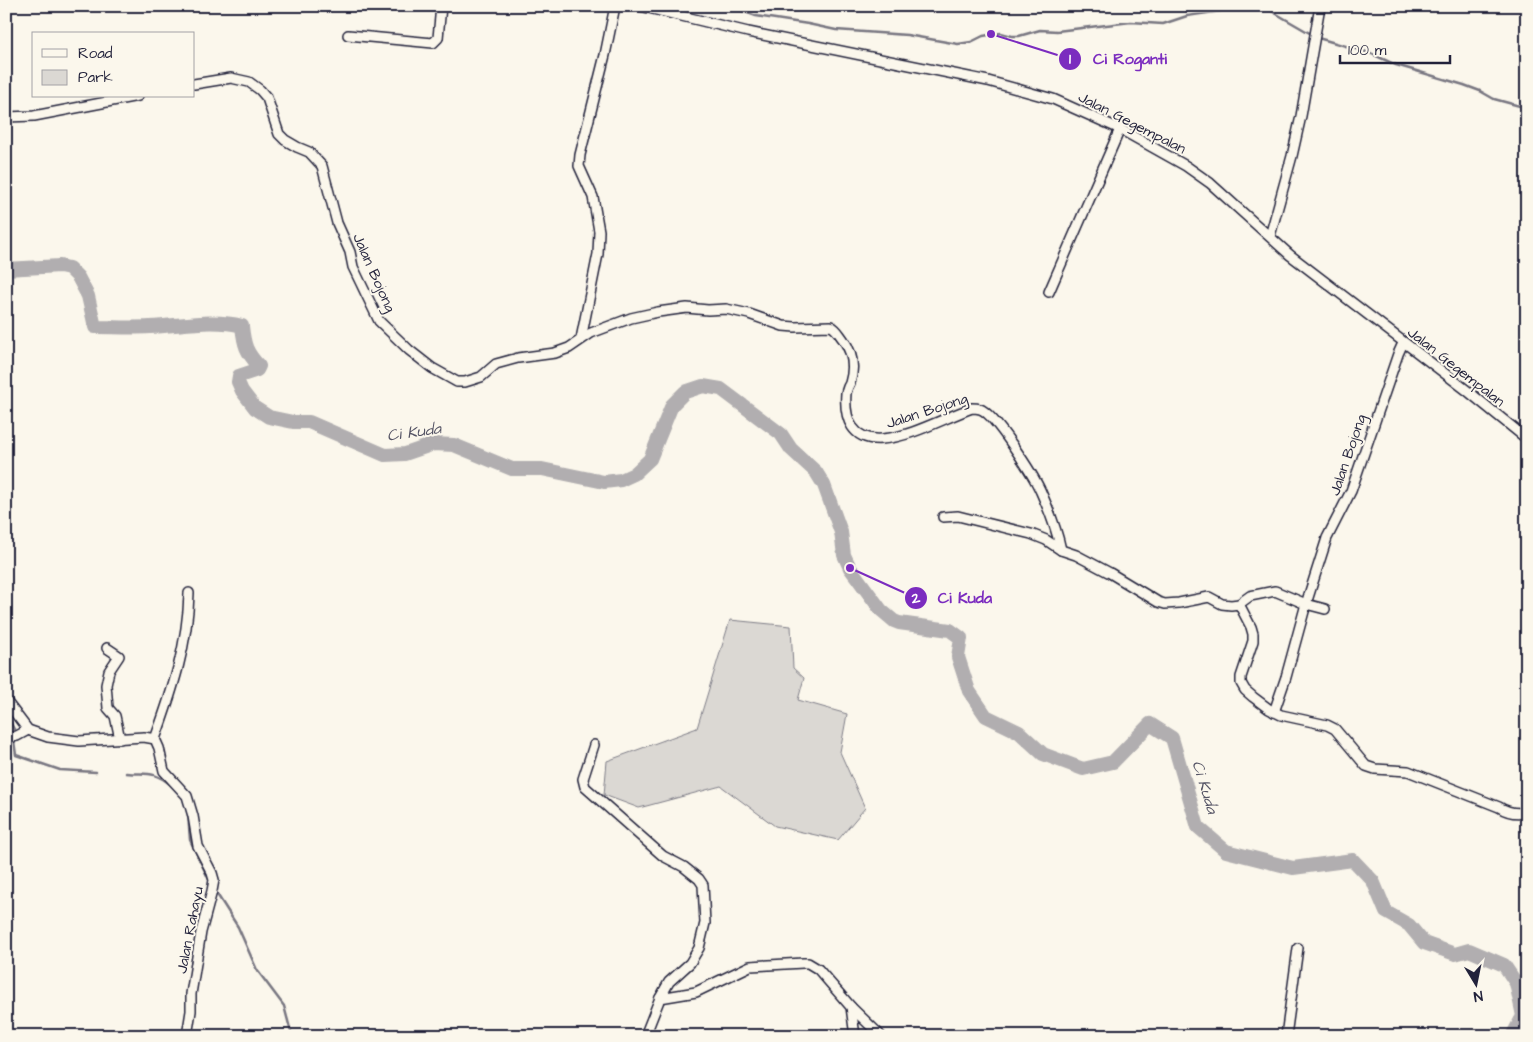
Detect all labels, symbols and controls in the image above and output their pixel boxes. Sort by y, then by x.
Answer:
legend [32,32,195,98]
scale bar [1340,32,1450,64]
text: 100 m [1348,40,1387,61]
text: Road [78,43,113,64]
callout: Ci Roganti [1058,43,1177,74]
text: Ci Roganti [1093,48,1168,72]
text: 1 [1069,49,1071,70]
text: Park [78,67,113,88]
street label: Jalan Gegempalan [1074,87,1190,160]
street label: Jalan Bojong [346,230,401,317]
street label: Jalan Gegempalan [1402,322,1510,413]
street label: Jalan Bojong [884,388,971,435]
street label: Jalan Bojong [1324,411,1373,499]
water label: Ci Kuda [386,417,443,447]
callout: Ci Kuda [903,582,1003,613]
text: Ci Kuda [938,587,993,609]
text: 2 [911,588,921,609]
water label: Ci Kuda [1187,758,1224,817]
street label: Jalan Rahayu [171,884,210,976]
north arrow [1450,960,1500,1010]
text: N [1472,985,1484,1006]

